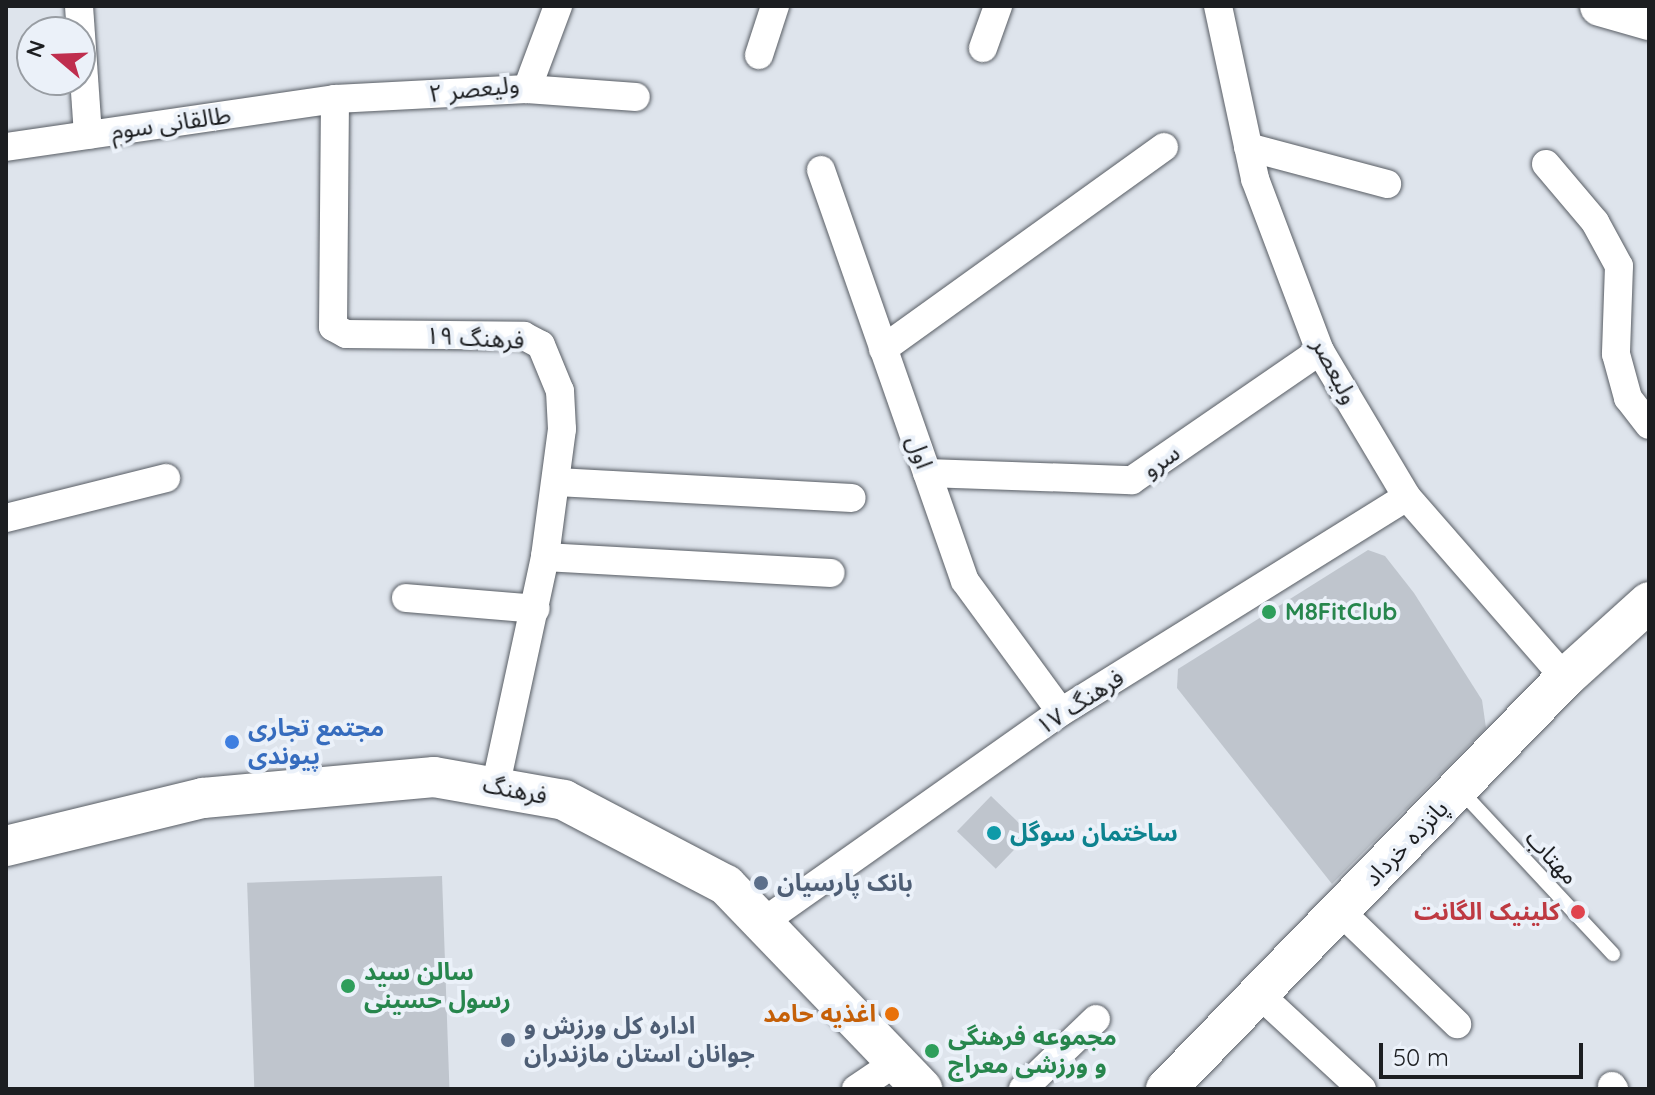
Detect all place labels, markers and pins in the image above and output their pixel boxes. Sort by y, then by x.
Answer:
place label: M8FitClub [1285,598,1397,626]
marker: M8FitClub [1260,603,1278,621]
place label: مجتمع تجاری پیوندی [248,714,384,770]
marker: مجتمع تجاری پیوندی [223,733,241,751]
place label: ساختمان سوگل [1010,819,1178,847]
marker: ساختمان سوگل [985,824,1003,842]
place label: بانک پارسیان [777,869,913,897]
marker: بانک پارسیان [752,874,770,892]
place label: کلینیک الگانت [1414,898,1560,926]
marker: کلینیک الگانت [1567,901,1589,923]
place label: سالن سید رسول حسینی [364,958,511,1014]
marker: سالن سید رسول حسینی [339,977,357,995]
place label: اغذیه حامد [763,1000,876,1028]
marker: اغذیه حامد [883,1005,901,1023]
place label: اداره کل ورزش و جوانان استان مازندران [524,1012,755,1068]
place label: مجموعه فرهنگی و ورزشی معراج [948,1023,1117,1079]
marker: اداره کل ورزش و جوانان استان مازندران [499,1031,517,1049]
marker: مجموعه فرهنگی و ورزشی معراج [923,1042,941,1060]

